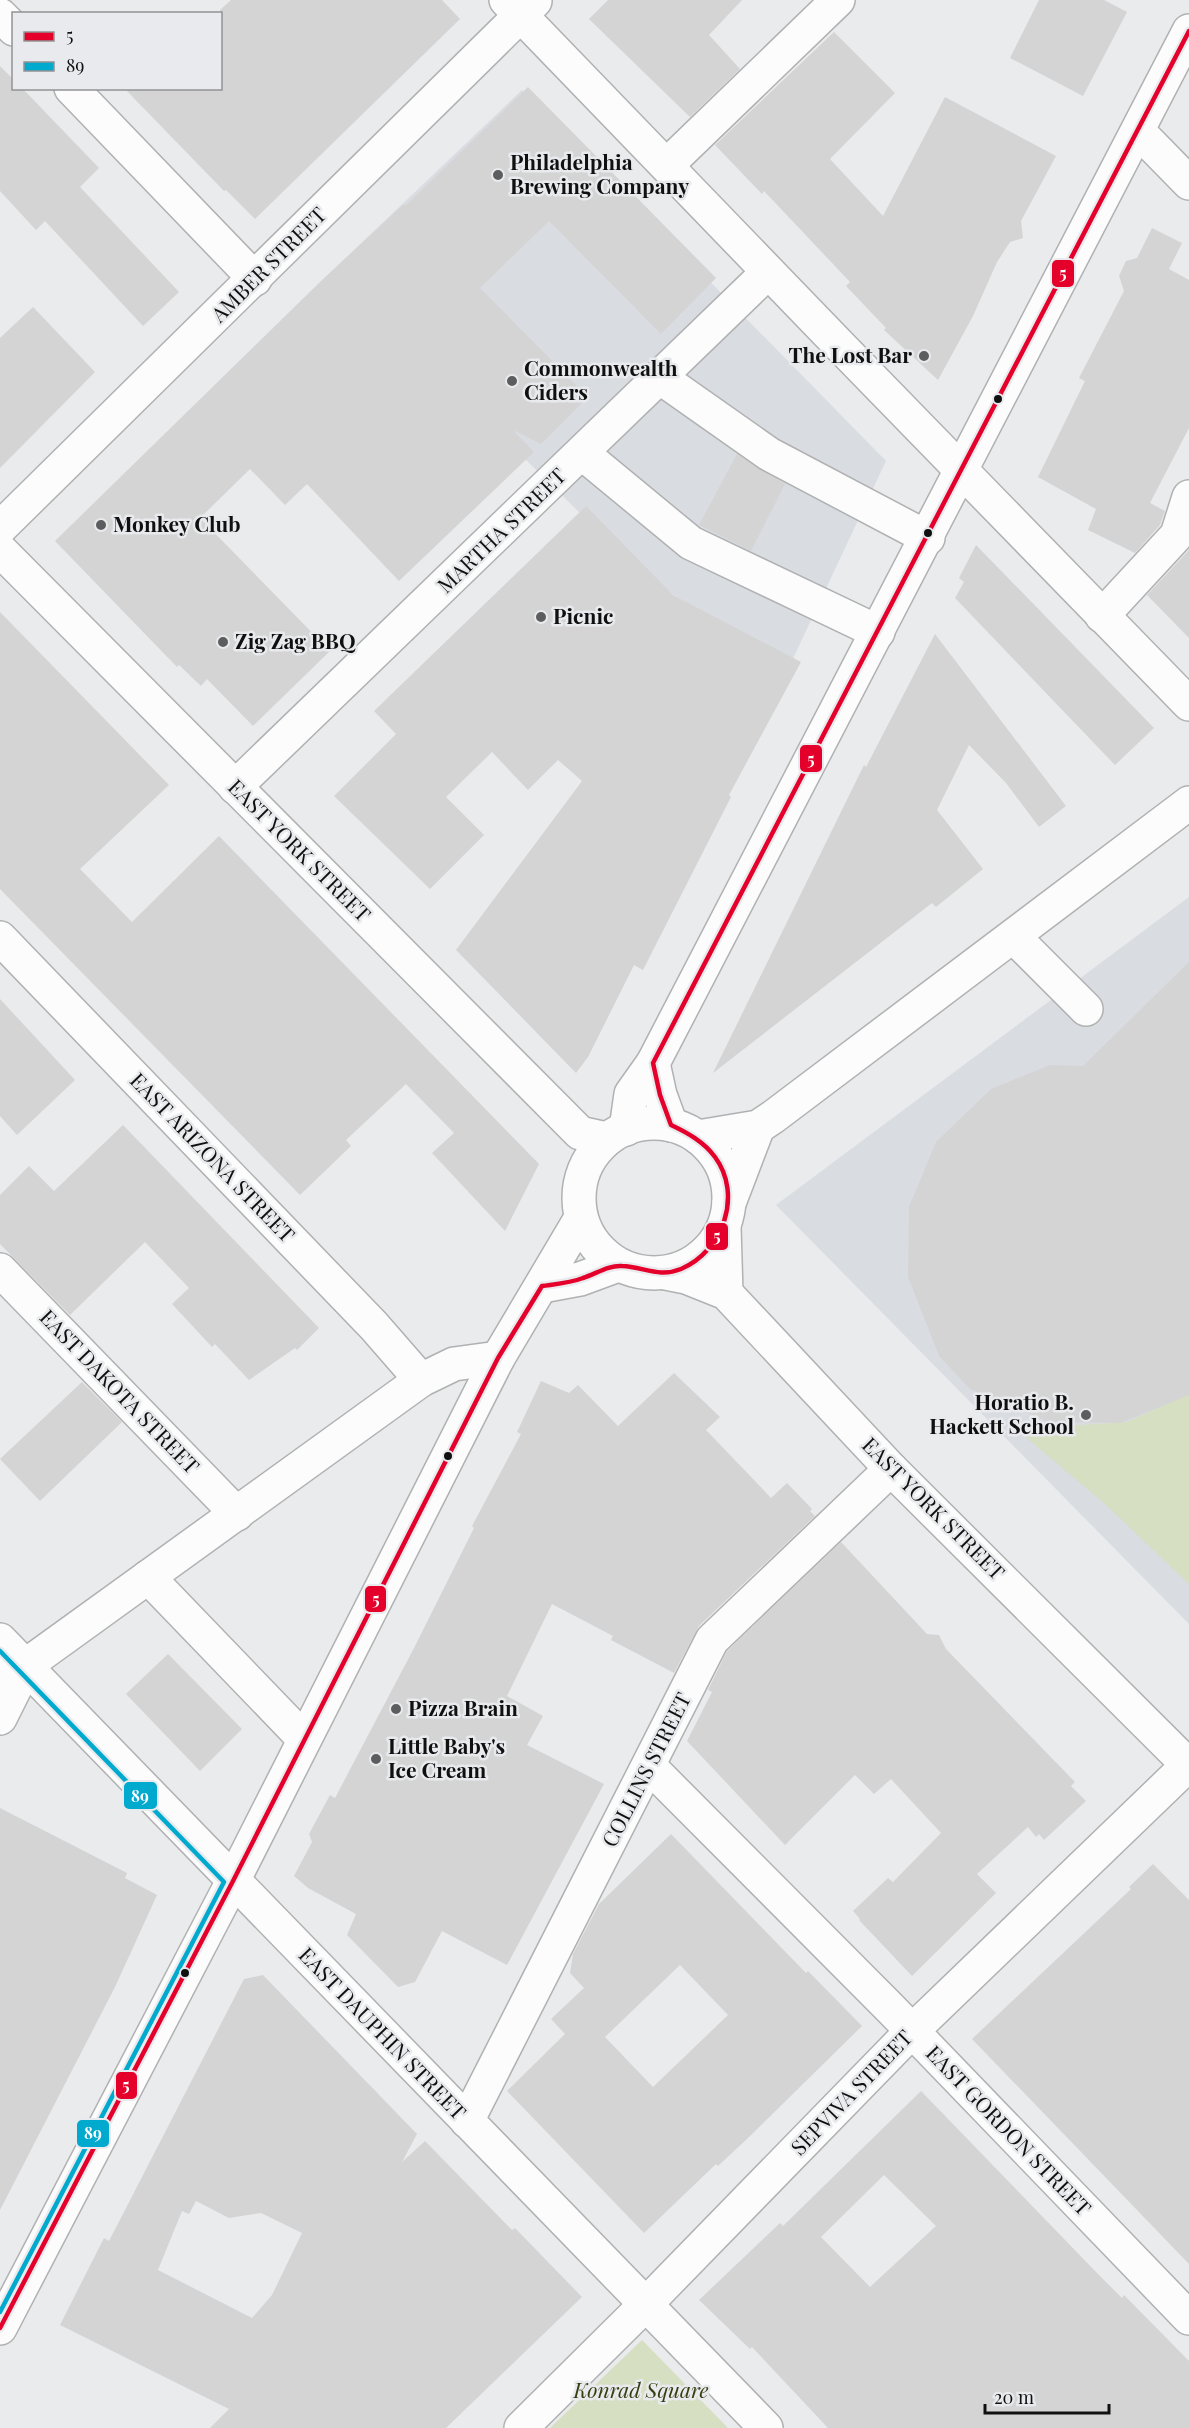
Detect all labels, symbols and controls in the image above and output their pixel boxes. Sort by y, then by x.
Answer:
legend [12,12,222,90]
text: 5 [66,23,73,47]
text: 89 [66,53,85,77]
place label: Philadelphia Brewing Company [510,147,689,199]
marker: Philadelphia Brewing Company [491,168,505,182]
street label: AMBER STREET [203,200,331,328]
line badge: 5 [1051,259,1075,288]
text: 5 [1059,262,1067,283]
place label: The Lost Bar [789,340,912,368]
marker: The Lost Bar [917,349,931,363]
place label: Commonwealth Ciders [524,353,678,405]
marker: Commonwealth Ciders [505,374,519,388]
unlabelled marker [992,393,1004,405]
street label: MARTHA STREET [430,461,571,598]
place label: Monkey Club [113,509,241,537]
marker: Monkey Club [94,518,108,532]
unlabelled marker [922,527,934,539]
place label: Picnic [553,601,613,629]
marker: Picnic [534,610,548,624]
place label: Zig Zag BBQ [235,626,356,654]
marker: Zig Zag BBQ [216,635,230,649]
line badge: 5 [799,744,823,773]
text: 5 [807,748,815,769]
street label: EAST YORK STREET [223,772,378,927]
street label: EAST ARIZONA STREET [125,1066,302,1247]
line badge: 5 [705,1222,729,1251]
text: 5 [713,1225,721,1246]
street label: EAST DAKOTA STREET [35,1302,206,1479]
place label: Horatio B. Hackett School [929,1387,1074,1439]
marker: Horatio B. Hackett School [1079,1408,1093,1422]
street label: EAST YORK STREET [857,1430,1012,1585]
unlabelled marker [442,1450,454,1462]
line badge: 5 [364,1585,387,1613]
text: 5 [372,1588,380,1609]
street label: COLLINS STREET [594,1687,696,1851]
place label: Pizza Brain [408,1693,518,1721]
marker: Pizza Brain [389,1702,403,1716]
place label: Little Baby's Ice Cream [388,1731,505,1783]
marker: Little Baby's Ice Cream [369,1752,383,1766]
line badge: 89 [123,1781,158,1810]
text: 89 [131,1785,149,1806]
street label: EAST DAUPHIN STREET [294,1940,473,2125]
unlabelled marker [179,1967,191,1979]
street label: SEPVIVA STREET [784,2023,917,2160]
street label: EAST GORDON STREET [921,2039,1098,2221]
line badge: 5 [115,2071,138,2100]
text: 5 [122,2074,130,2095]
line badge: 89 [76,2119,110,2148]
text: 89 [84,2122,102,2143]
park label: Konrad Square [572,2375,709,2403]
scale bar [985,2377,1110,2415]
text: 20 m [994,2385,1034,2409]

